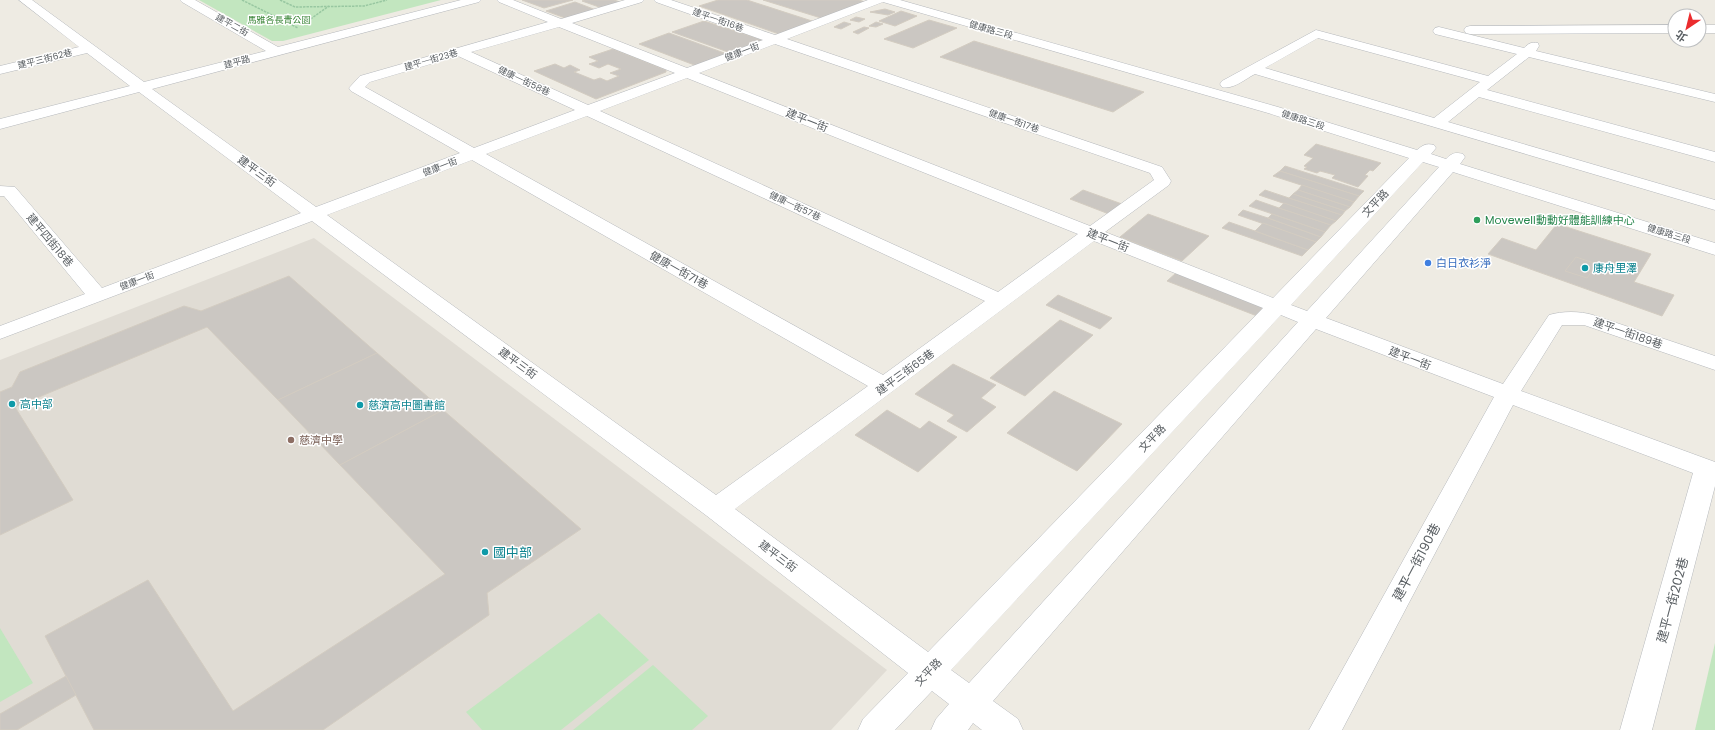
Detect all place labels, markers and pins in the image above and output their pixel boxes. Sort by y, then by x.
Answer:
place label: Movewell動動好體能訓練中心 [1485,212,1635,228]
marker: Movewell動動好體能訓練中心 [1472,215,1482,225]
place label: 白日衣衫淨 [1436,255,1491,271]
marker: 白日衣衫淨 [1423,258,1433,268]
place label: 康舟里澤 [1593,260,1637,276]
marker: 康舟里澤 [1580,263,1590,273]
place label: 高中部 [20,396,53,412]
place label: 慈濟高中圖書館 [368,397,445,413]
marker: 高中部 [7,399,17,409]
marker: 慈濟高中圖書館 [355,400,365,410]
place label: 慈濟中學 [299,432,343,448]
marker: 慈濟中學 [286,435,296,445]
place label: 國中部 [493,543,532,562]
marker: 國中部 [480,547,490,557]

